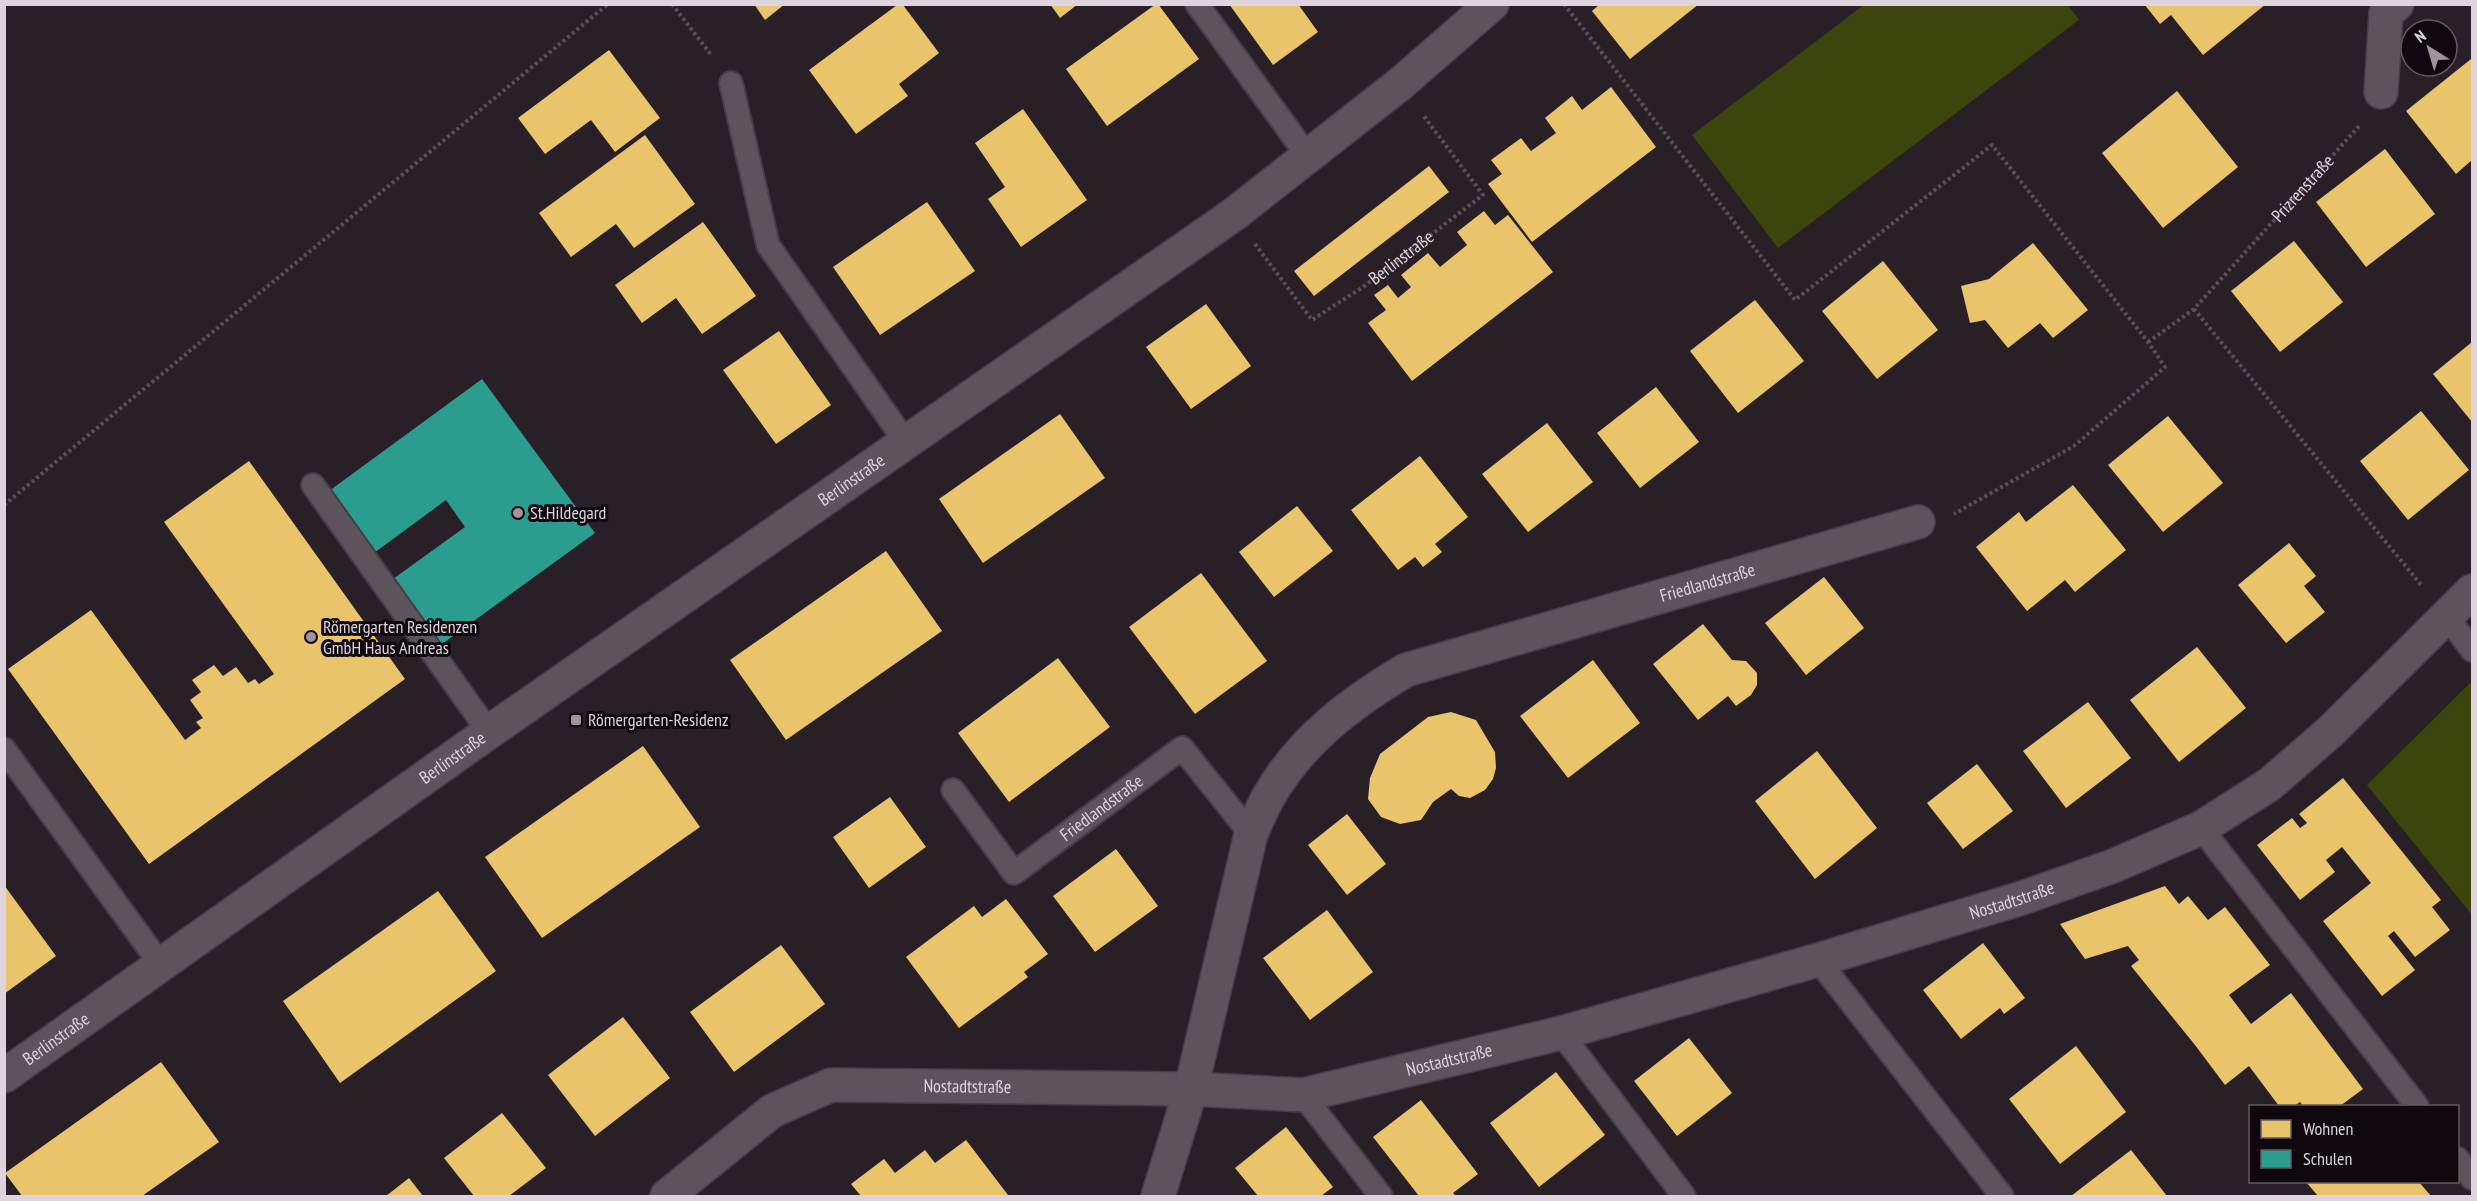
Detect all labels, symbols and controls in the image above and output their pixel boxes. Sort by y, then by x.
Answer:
north arrow [2399,18,2459,78]
text: N [2411,25,2429,47]
street label: Prizrenstraße [2266,150,2339,227]
street label: Berlinstraße [1364,225,1438,290]
street label: Berlinstraße [813,448,889,511]
place label: St.Hildegard [530,501,606,524]
marker: St.Hildegard [511,506,525,520]
street label: Friedlandstraße [1657,558,1758,607]
place label: Römergarten Residenzen GmbH Haus Andreas [323,615,477,659]
marker: Römergarten Residenzen GmbH Haus Andreas [304,630,318,644]
place label: Römergarten-Residenz [588,708,729,731]
marker: Römergarten-Residenz [569,713,583,727]
street label: Berlinstraße [415,726,490,789]
street label: Friedlandstraße [1055,769,1147,846]
street label: Nostadtstraße [1966,876,2057,924]
street label: Berlinstraße [18,1007,94,1070]
street label: Nostadtstraße [1404,1038,1494,1081]
street label: Nostadtstraße [923,1074,1012,1098]
legend [2249,1105,2459,1183]
text: Wohnen [2303,1117,2353,1140]
text: Schulen [2303,1147,2352,1170]

